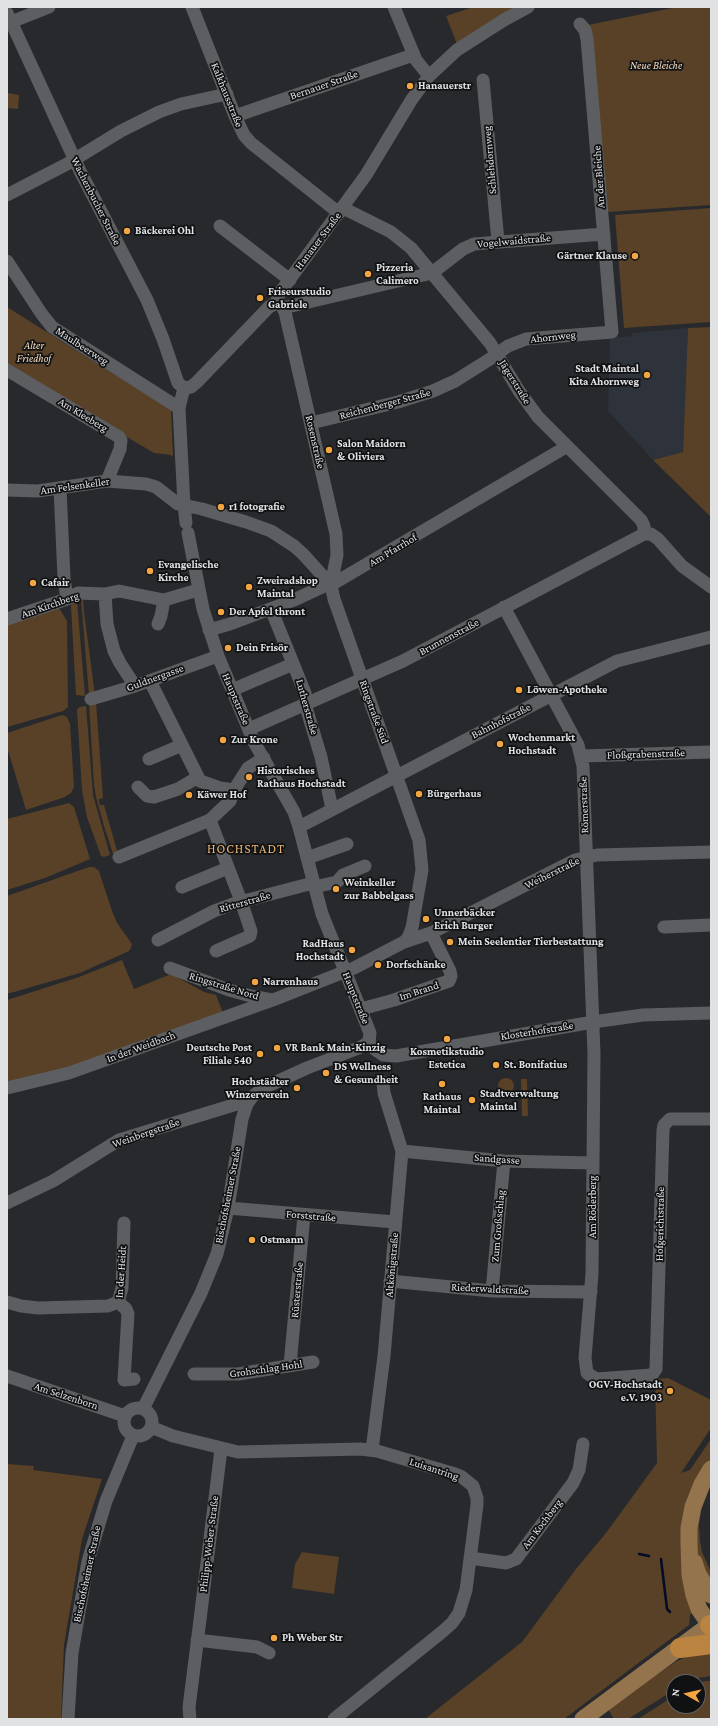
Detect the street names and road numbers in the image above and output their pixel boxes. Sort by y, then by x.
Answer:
street label: Kalkhausstraße [208,61,246,129]
street label: Bernauer Straße [288,67,360,103]
street label: Schlehdornweg [480,125,500,195]
street label: An der Bleiche [590,145,608,209]
street label: Wachenbucher Straße [68,155,124,247]
street label: Hanauer Straße [292,210,344,272]
street label: Vogelwaidstraße [477,231,551,251]
street label: Maulbeerweg [53,324,111,368]
street label: Ahornweg [530,328,576,346]
street label: Jägerstraße [496,357,534,407]
street label: Reichenberger Straße [338,386,432,422]
street label: Am Kleeberg [56,395,110,435]
street label: Rosenstraße [302,414,328,470]
street label: Am Felsenkeller [40,475,110,497]
street label: Am Pfarrhof [367,531,419,569]
street label: Am Kirchberg [20,589,80,621]
street label: Brunnenstraße [417,616,481,658]
street label: Guldnergasse [125,662,185,694]
street label: Hauptstraße [219,671,253,727]
street label: Lutherstraße [293,678,321,736]
street label: Ringstraße Süd [356,678,392,746]
street label: Bahnhofstraße [469,700,533,742]
street label: Floßgrabenstraße [607,746,685,762]
street label: Römerstraße [576,776,592,834]
street label: Weiherstraße [522,854,582,892]
street label: Ritterstraße [218,888,272,916]
street label: Ringstraße Nord [188,969,260,1003]
street label: Hauptstraße [340,970,372,1026]
street label: Im Brand [398,978,440,1004]
street label: Klosterhofstraße [500,1019,574,1043]
street label: In der Weidbach [105,1028,177,1066]
street label: Weinbergstraße [111,1115,181,1151]
street label: Bischofsheimer Straße [212,1145,244,1245]
street label: Sandgasse [474,1151,520,1167]
street label: Am Röderberg [586,1176,600,1238]
street label: Hofgerichtstraße [653,1187,667,1261]
street label: Zum Großschlag [488,1189,508,1263]
street label: Forststraße [286,1207,336,1225]
street label: Altkönigstraße [383,1232,401,1298]
street label: In der Heidt [113,1245,129,1299]
street label: Rüsterstraße [288,1262,306,1318]
street label: Riederwaldstraße [451,1280,529,1298]
street label: Grohschlag Hohl [229,1357,303,1381]
street label: Am Selzenborn [32,1379,100,1413]
street label: Luisantring [408,1455,460,1483]
street label: Philipp-Weber-Straße [197,1495,221,1593]
street label: Am Kochberg [519,1497,565,1551]
street label: Bischofsheimer Straße [70,1524,104,1624]

